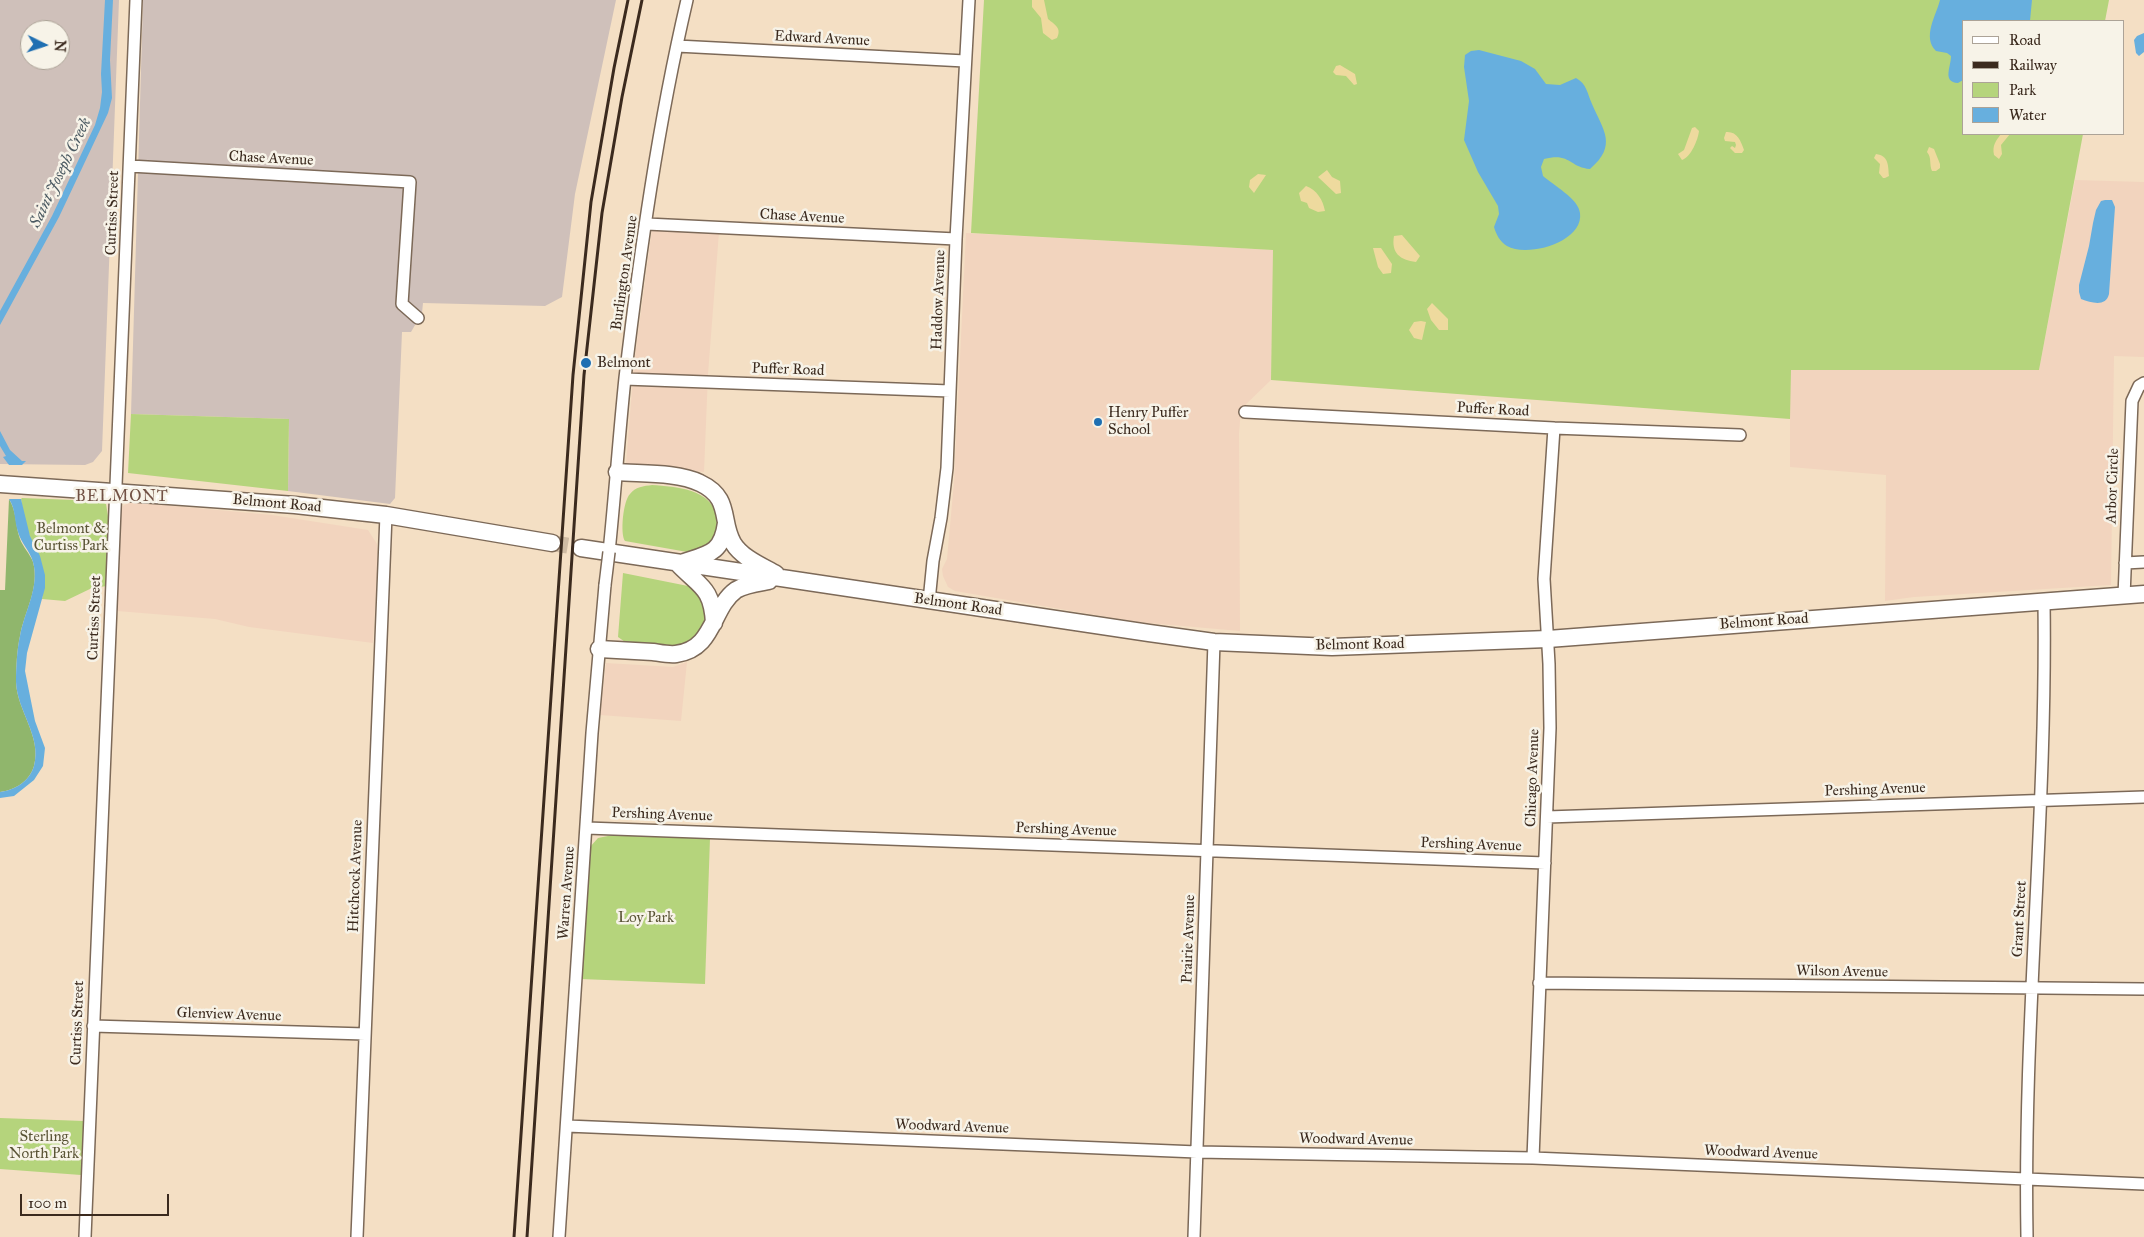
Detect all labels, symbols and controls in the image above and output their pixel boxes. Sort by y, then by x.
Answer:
north arrow [20,20,70,70]
legend [1962,20,2124,135]
street label: Edward Avenue [774,28,870,50]
text: Road [2009,31,2041,49]
text: N [51,39,68,53]
text: Railway [2009,56,2057,74]
text: Park [2009,81,2036,99]
text: Water [2009,106,2046,124]
water label: Saint Joseph Creek [26,115,96,231]
street label: Chase Avenue [228,148,314,170]
street label: Curtiss Street [103,170,123,256]
street label: Chase Avenue [759,206,845,228]
street label: Burlington Avenue [608,214,642,332]
street label: Haddow Avenue [928,250,950,350]
place label: Belmont [597,354,651,372]
marker: Belmont [579,356,593,370]
street label: Puffer Road [751,360,825,380]
street label: Puffer Road [1456,399,1530,421]
place label: Henry Puffer School [1108,404,1188,439]
marker: Henry Puffer School [1092,416,1104,428]
street label: Arbor Circle [2103,448,2123,524]
district label: BELMONT [74,487,170,507]
street label: Belmont Road [232,491,322,517]
park label: Belmont & Curtiss Park [34,520,108,555]
street label: Curtiss Street [85,575,105,661]
street label: Belmont Road [913,590,1003,620]
street label: Belmont Road [1719,610,1809,634]
street label: Belmont Road [1315,635,1405,655]
street label: Chicago Avenue [1522,729,1544,827]
street label: Pershing Avenue [1824,779,1926,801]
street label: Pershing Avenue [611,804,713,826]
street label: Hitchcock Avenue [345,819,367,933]
street label: Pershing Avenue [1015,819,1117,841]
street label: Pershing Avenue [1420,834,1522,856]
street label: Warren Avenue [555,846,579,940]
street label: Grant Street [2009,880,2031,958]
street label: Prairie Avenue [1178,894,1200,984]
park label: Loy Park [618,909,674,927]
street label: Wilson Avenue [1796,962,1888,982]
street label: Curtiss Street [68,980,88,1066]
street label: Glenview Avenue [176,1004,282,1026]
street label: Woodward Avenue [895,1116,1009,1138]
park label: Sterling North Park [9,1128,79,1163]
street label: Woodward Avenue [1299,1130,1413,1150]
street label: Woodward Avenue [1704,1142,1818,1164]
scale bar [22,1184,171,1216]
text: 100 m [28,1194,67,1212]

